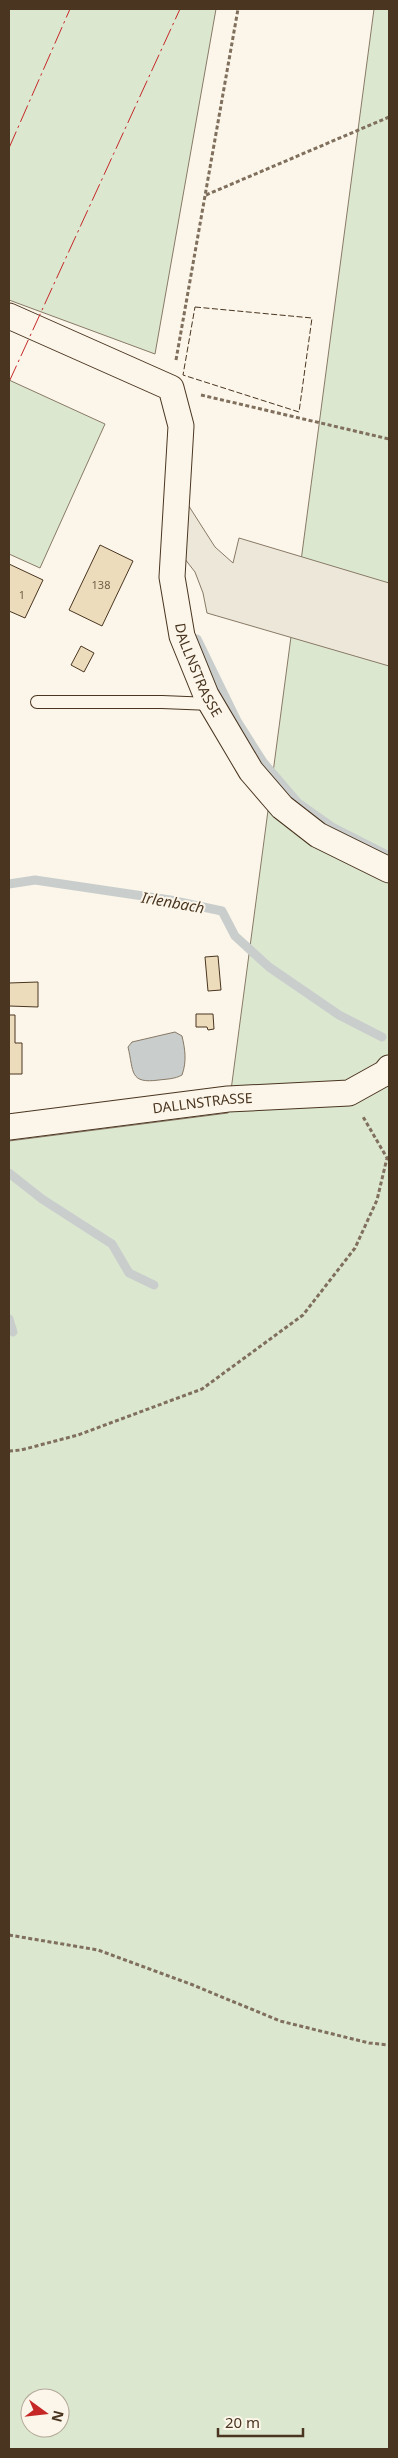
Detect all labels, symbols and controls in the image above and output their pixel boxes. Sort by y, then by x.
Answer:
house number: 138 [92,577,110,592]
house number: 1 [19,587,25,602]
street label: DALLNSTRASSE [171,622,227,720]
water label: Irlenbach [139,886,206,917]
street label: DALLNSTRASSE [151,1088,253,1118]
north arrow [20,2388,70,2438]
scale bar [218,2406,303,2438]
text: N [47,2409,69,2424]
text: 20 m [225,2412,260,2432]

